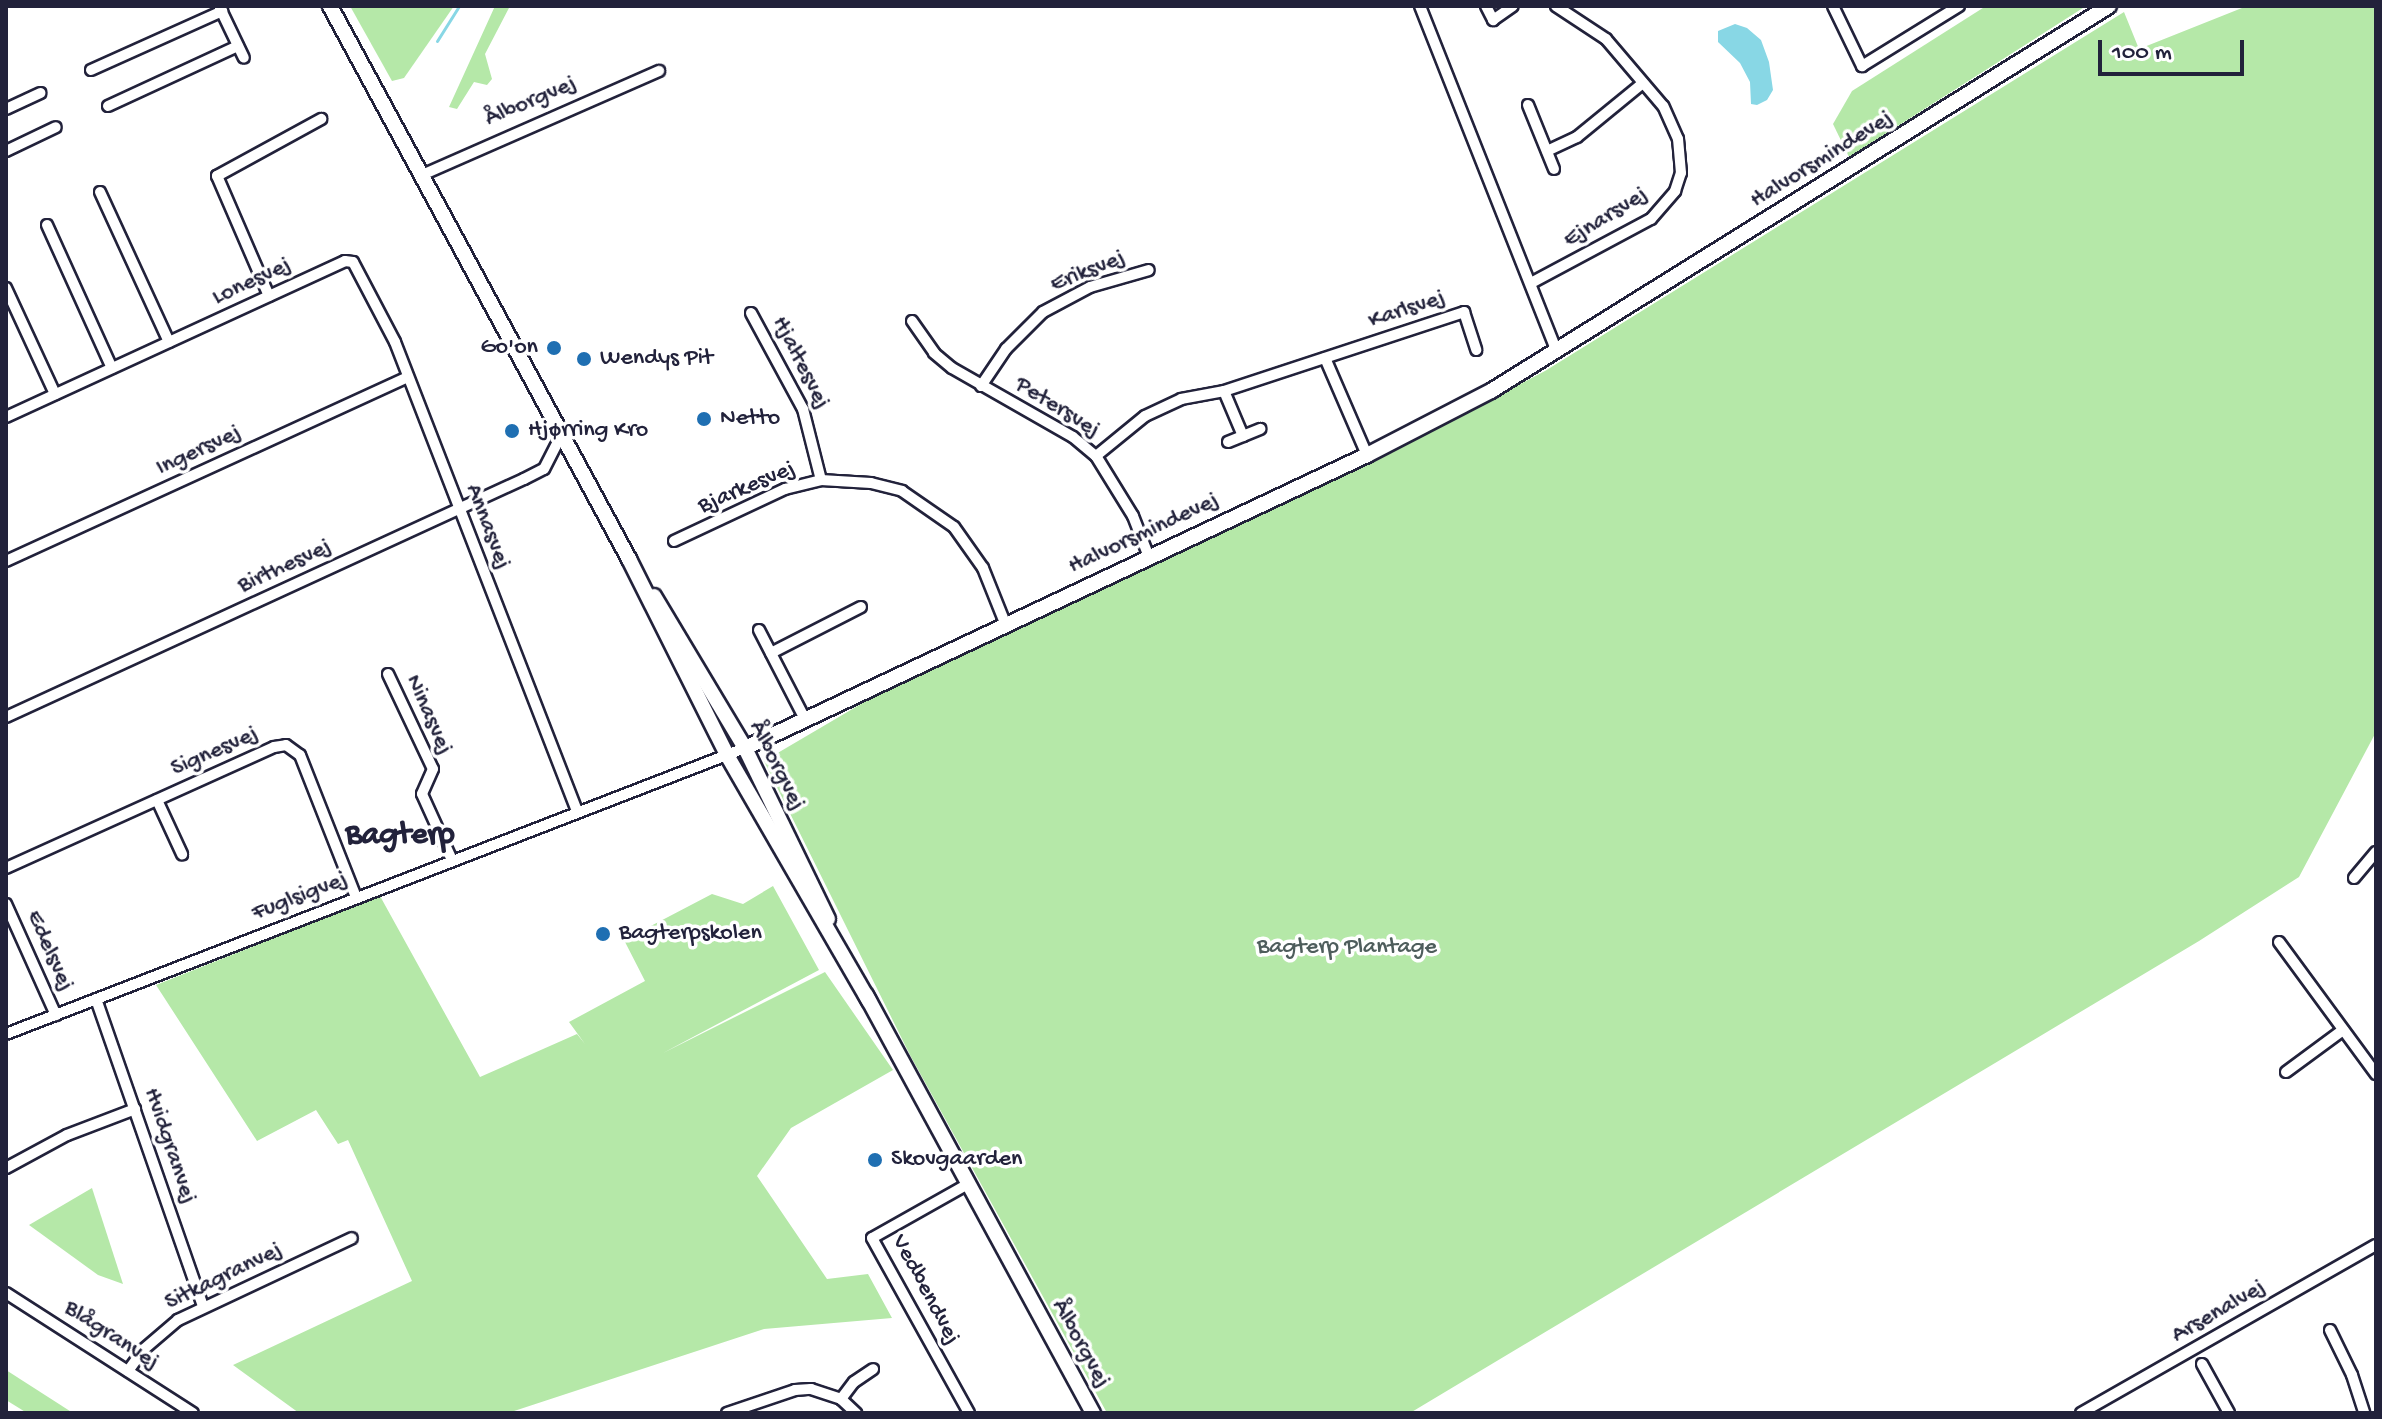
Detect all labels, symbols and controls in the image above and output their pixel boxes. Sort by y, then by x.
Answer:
scale bar [2102,24,2248,74]
text: 100 m [2112,39,2172,68]
street label: Ålborgvej [481,70,581,134]
street label: Halvorsmindevej [1745,105,1899,215]
street label: Ejnarsvej [1559,181,1653,255]
street label: Eriksvej [1046,244,1130,300]
street label: Lonesvej [208,251,296,313]
street label: Karlsvej [1365,284,1449,336]
street label: Hjaltesvej [764,312,836,414]
place label: Go'on [480,334,538,362]
marker: Go'on [545,339,563,357]
place label: Wendys Pit [600,345,713,373]
marker: Wendys Pit [575,350,593,368]
street label: Petersvej [1009,371,1105,445]
place label: Netto [720,405,780,433]
marker: Netto [695,410,713,428]
place label: Hjørring Kro [528,417,648,445]
street label: Ingersvej [152,419,246,483]
marker: Hjørring Kro [503,422,521,440]
street label: Bjarkesvej [694,455,800,521]
street label: Annasvej [458,480,516,574]
street label: Halvorsmindevej [1064,487,1224,581]
street label: Birthesvej [234,533,336,601]
street label: Ninasvej [398,671,458,759]
street label: Ålborgvej [741,716,811,816]
street label: Signesvej [167,720,263,784]
district label: Bagterp [346,817,454,855]
street label: Fuglsigvej [248,866,352,928]
street label: Edelsvej [18,906,80,996]
place label: Bagterpskolen [619,920,762,948]
marker: Bagterpskolen [594,925,612,943]
park label: Bagterp Plantage [1257,934,1437,962]
street label: Hvidgranvej [136,1084,202,1208]
place label: Skovgaarden [891,1146,1023,1174]
marker: Skovgaarden [866,1151,884,1169]
street label: Vedbendvej [884,1230,966,1350]
street label: Sitkagranvej [161,1236,287,1318]
street label: Arsenalvej [2167,1274,2271,1350]
street label: Blågranvej [58,1295,164,1377]
street label: Ålborgvej [1044,1295,1116,1393]

